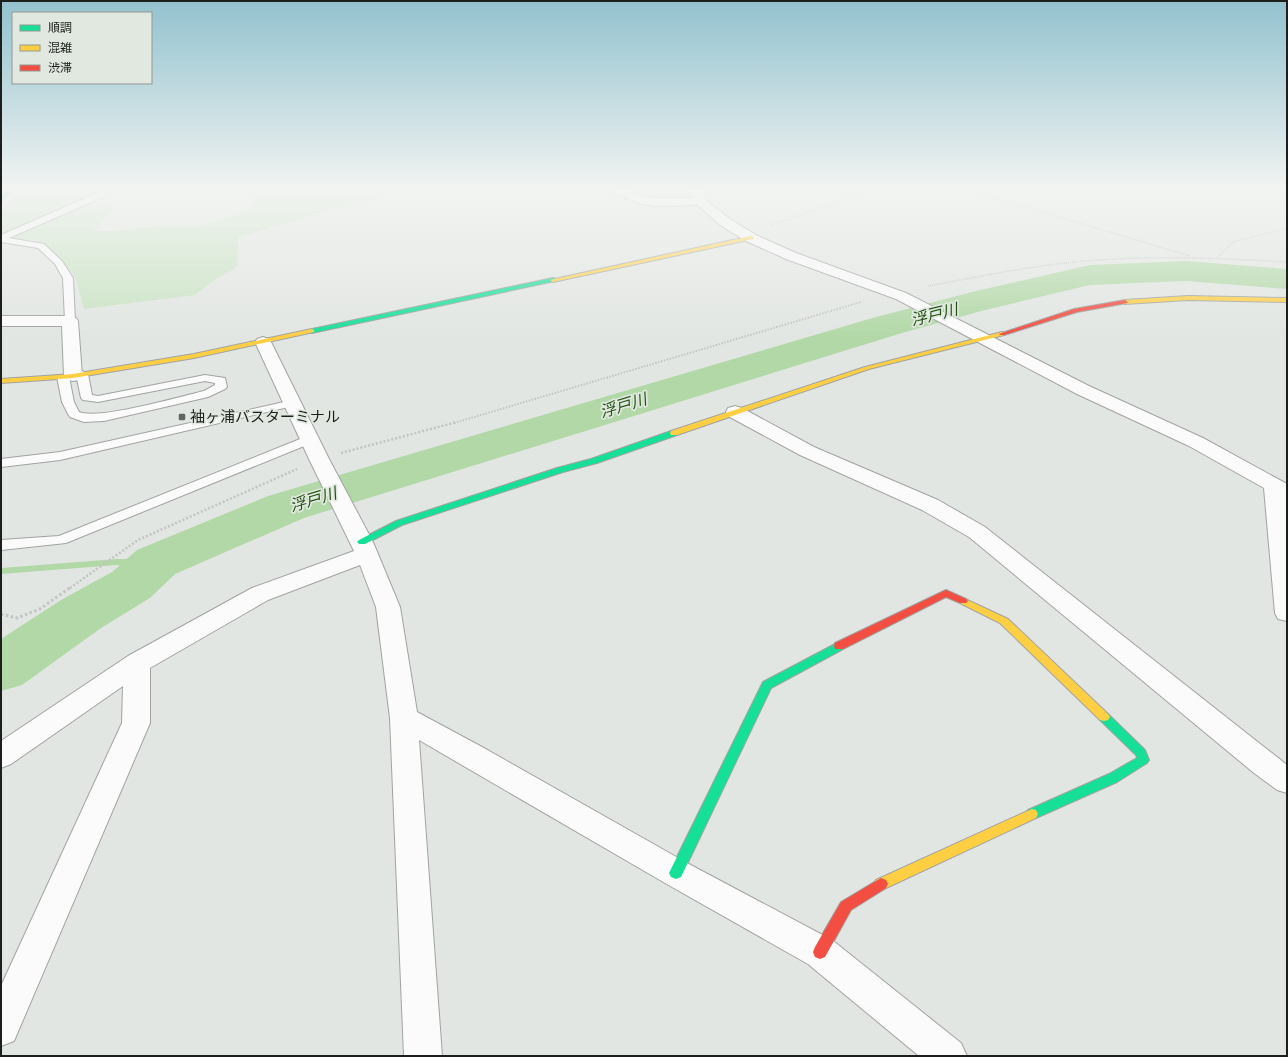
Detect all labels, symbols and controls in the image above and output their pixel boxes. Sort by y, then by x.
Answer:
legend [12,12,152,84]
text: 順調 [48,21,72,35]
text: 混雑 [48,41,72,55]
text: 渋滞 [48,61,72,75]
water label: 浮戸川 [909,299,962,330]
water label: 浮戸川 [597,389,651,422]
place label: 袖ヶ浦バスターミナル [190,408,340,426]
marker: 袖ヶ浦バスターミナル [177,412,187,422]
water label: 浮戸川 [287,483,341,516]

